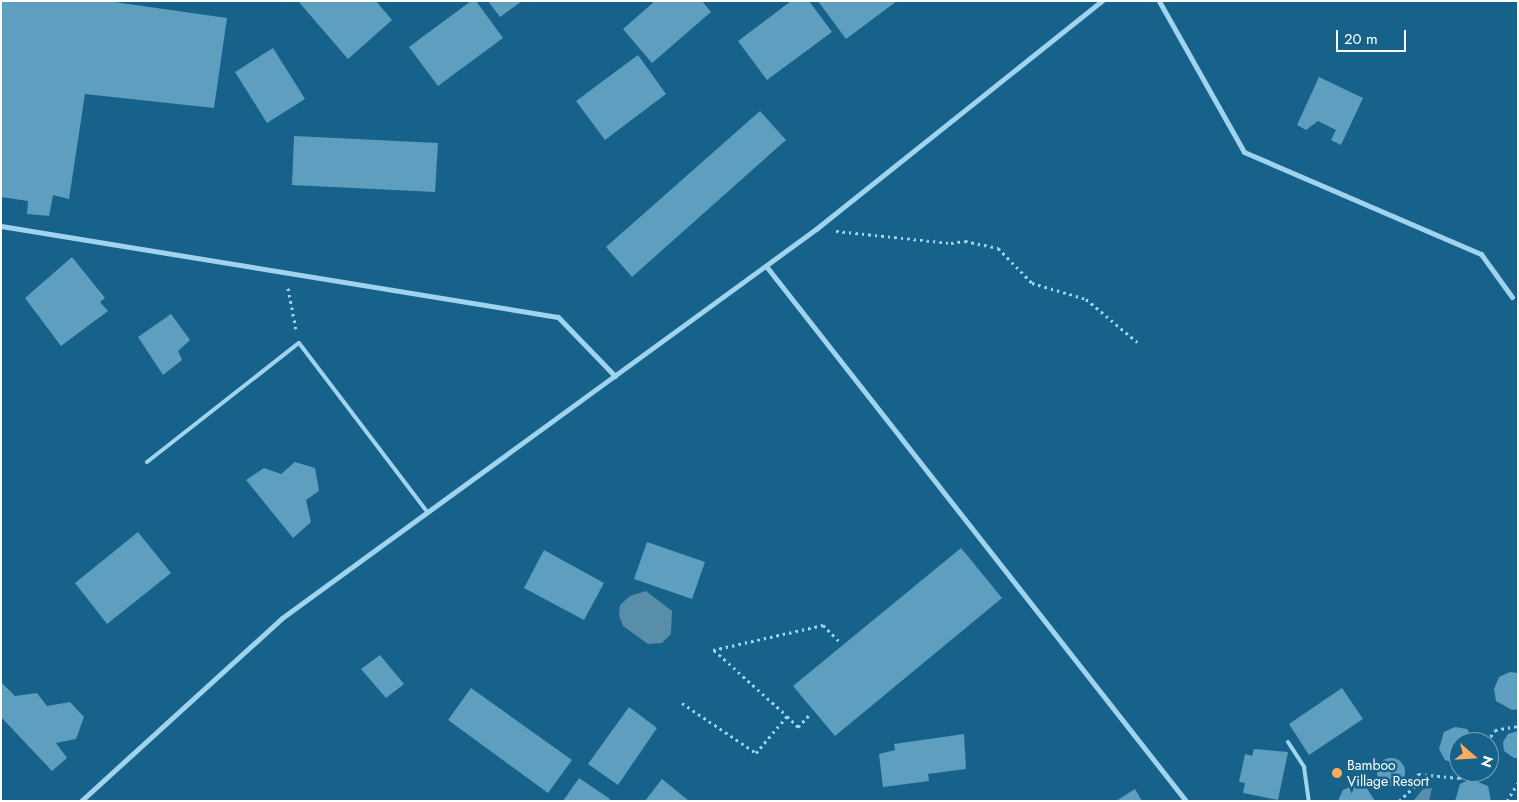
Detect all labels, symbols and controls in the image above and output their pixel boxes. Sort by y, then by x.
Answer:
scale bar [1339,20,1409,52]
text: 20 m [1344,28,1378,50]
north arrow [1449,732,1499,782]
text: N [1476,753,1499,770]
place label: Bamboo Village Resort [1347,757,1429,790]
marker: Bamboo Village Resort [1331,767,1343,779]

